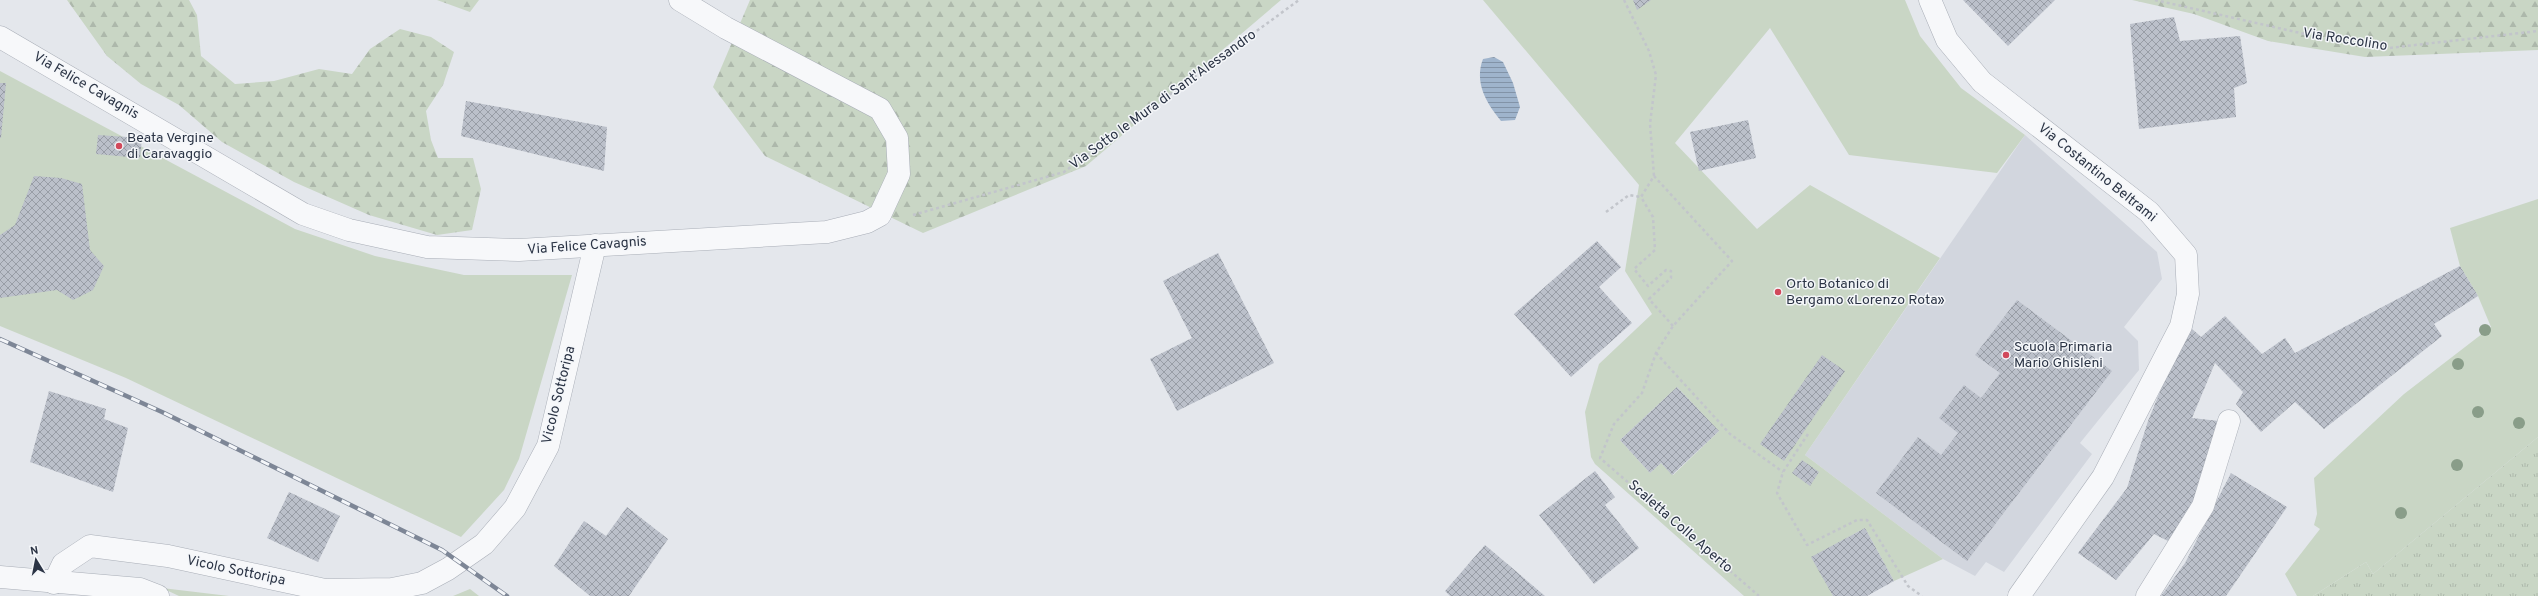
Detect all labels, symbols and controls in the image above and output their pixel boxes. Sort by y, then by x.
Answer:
street label: Via Roccolino [2301,25,2389,55]
street label: Via Sotto le Mura di Sant'Alessandro [1066,26,1260,173]
street label: Via Felice Cavagnis [30,49,142,123]
street label: Via Costantino Beltrami [2034,120,2160,226]
place label: Beata Vergine di Caravaggio [127,130,214,163]
marker: Beata Vergine di Caravaggio [114,141,124,151]
street label: Via Felice Cavagnis [527,233,647,259]
place label: Orto Botanico di Bergamo «Lorenzo Rota» [1786,276,1945,309]
marker: Orto Botanico di Bergamo «Lorenzo Rota» [1773,287,1783,297]
place label: Scuola Primaria Mario Ghisleni [2014,339,2112,372]
street label: Vicolo Sottoripa [539,344,579,446]
marker: Scuola Primaria Mario Ghisleni [2001,350,2011,360]
street label: Scaletta Colle Aperto [1624,477,1736,577]
north arrow [16,540,56,580]
text: N [29,544,40,559]
street label: Vicolo Sottoripa [185,552,287,590]

